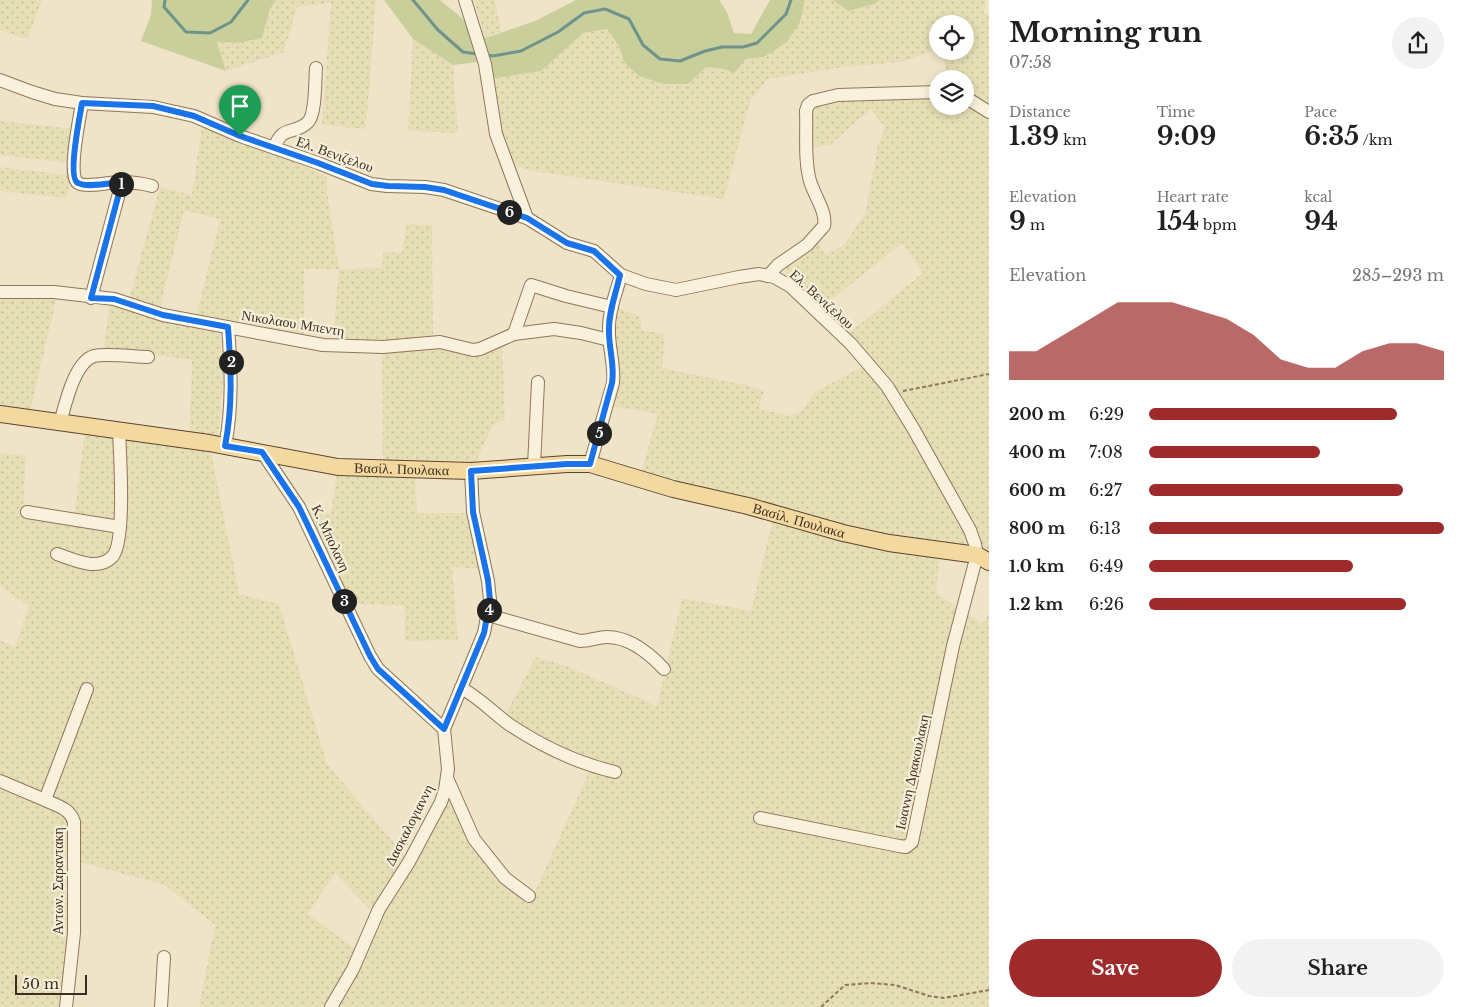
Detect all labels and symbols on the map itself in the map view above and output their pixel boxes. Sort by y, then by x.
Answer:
pin [219,85,261,136]
street label: Ελ. Βενιζελου [294,132,376,176]
pin: 1 [108,172,134,196]
pin: 6 [496,200,522,224]
street label: Ελ. Βενιζελου [786,265,858,333]
street label: Νικολαου Μπεντη [240,306,346,340]
pin: 2 [218,350,244,374]
pin: 5 [586,420,612,446]
street label: Βασίλ. Πουλακα [354,458,450,479]
street label: Βασίλ. Πουλακα [751,499,848,542]
street label: Κ. Μπολανη [308,502,354,574]
pin: 3 [332,588,356,614]
pin: 4 [476,598,502,622]
street label: Ιωαννη Δρακουλακη [891,713,933,831]
street label: Δασκαλογιαννη [381,781,437,869]
street label: Αντων. Σαραντακη [49,827,67,935]
scale bar [15,972,88,995]

